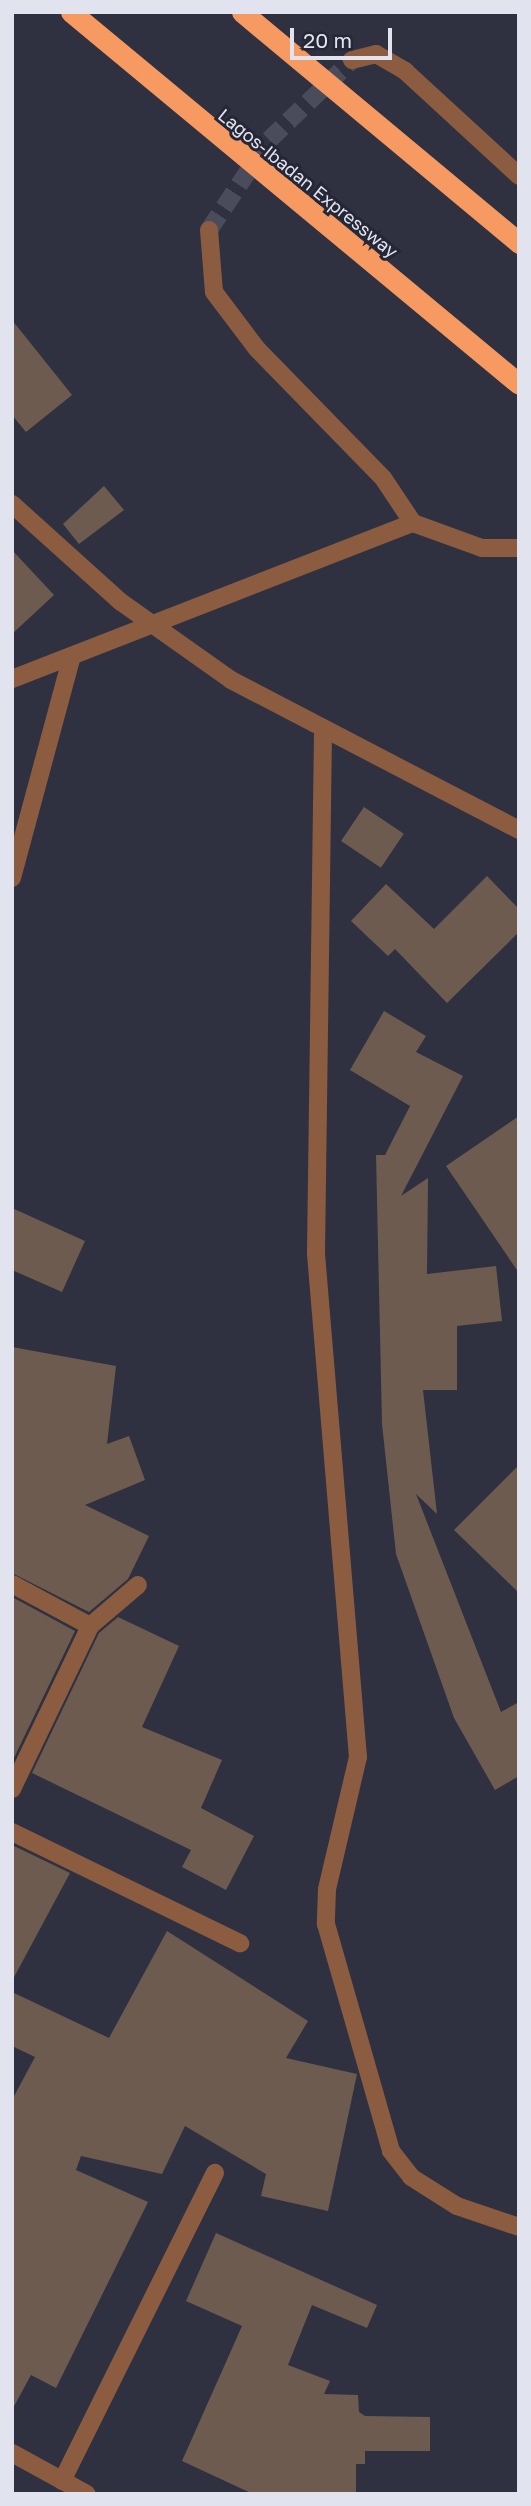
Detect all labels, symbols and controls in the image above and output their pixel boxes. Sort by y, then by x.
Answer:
scale bar [293,14,394,58]
text: 20 m [303,27,352,53]
street label: Lagos-Ibadan Expressway [214,104,402,262]

